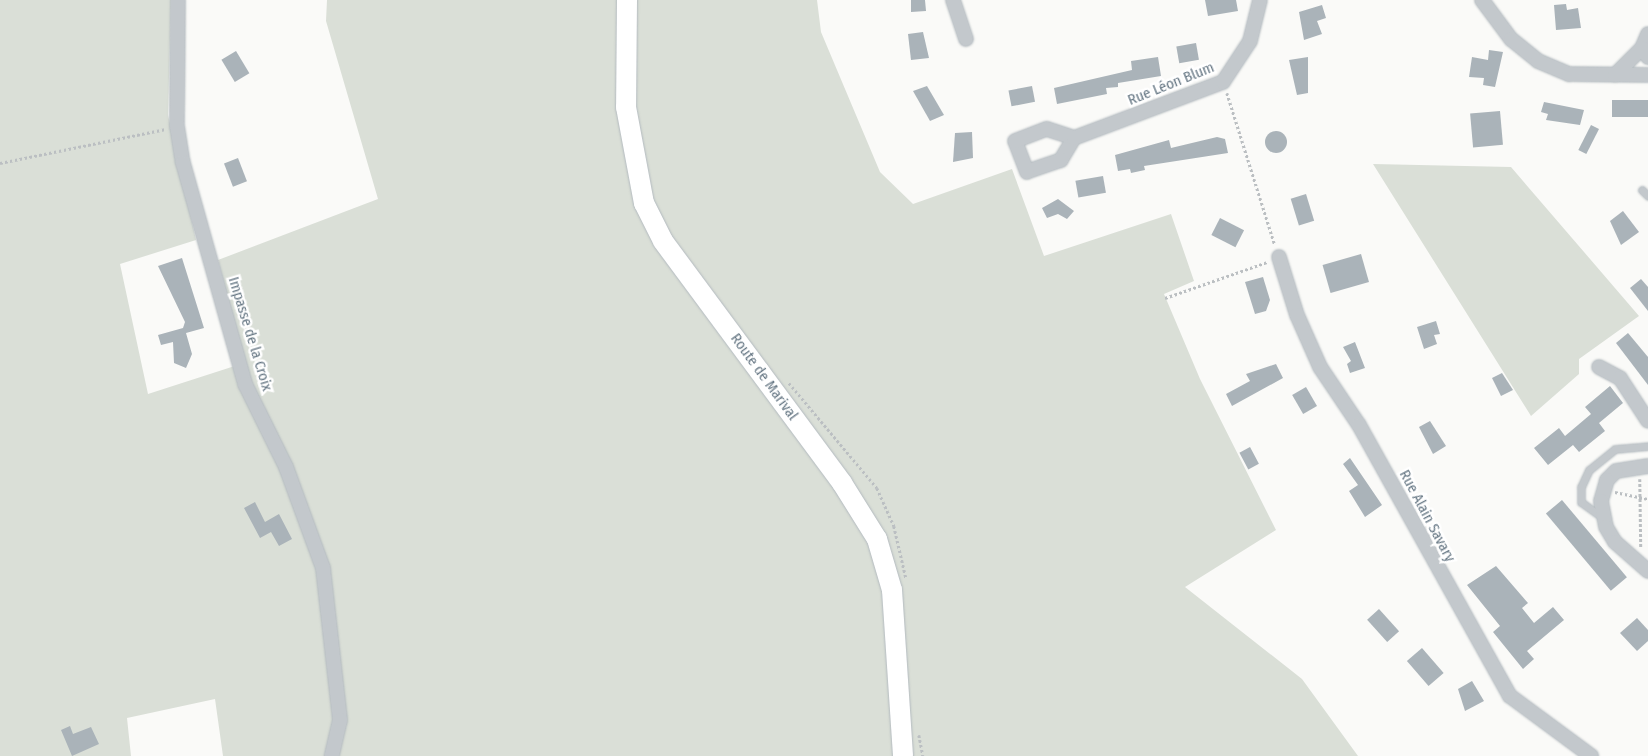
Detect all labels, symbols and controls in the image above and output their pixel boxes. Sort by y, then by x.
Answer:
street label: Rue Léon Blum [1125,59,1217,109]
street label: Impasse de la Croix [224,275,276,393]
street label: Route de Marival [726,330,802,424]
street label: Rue Alain Savary [1395,467,1459,565]

